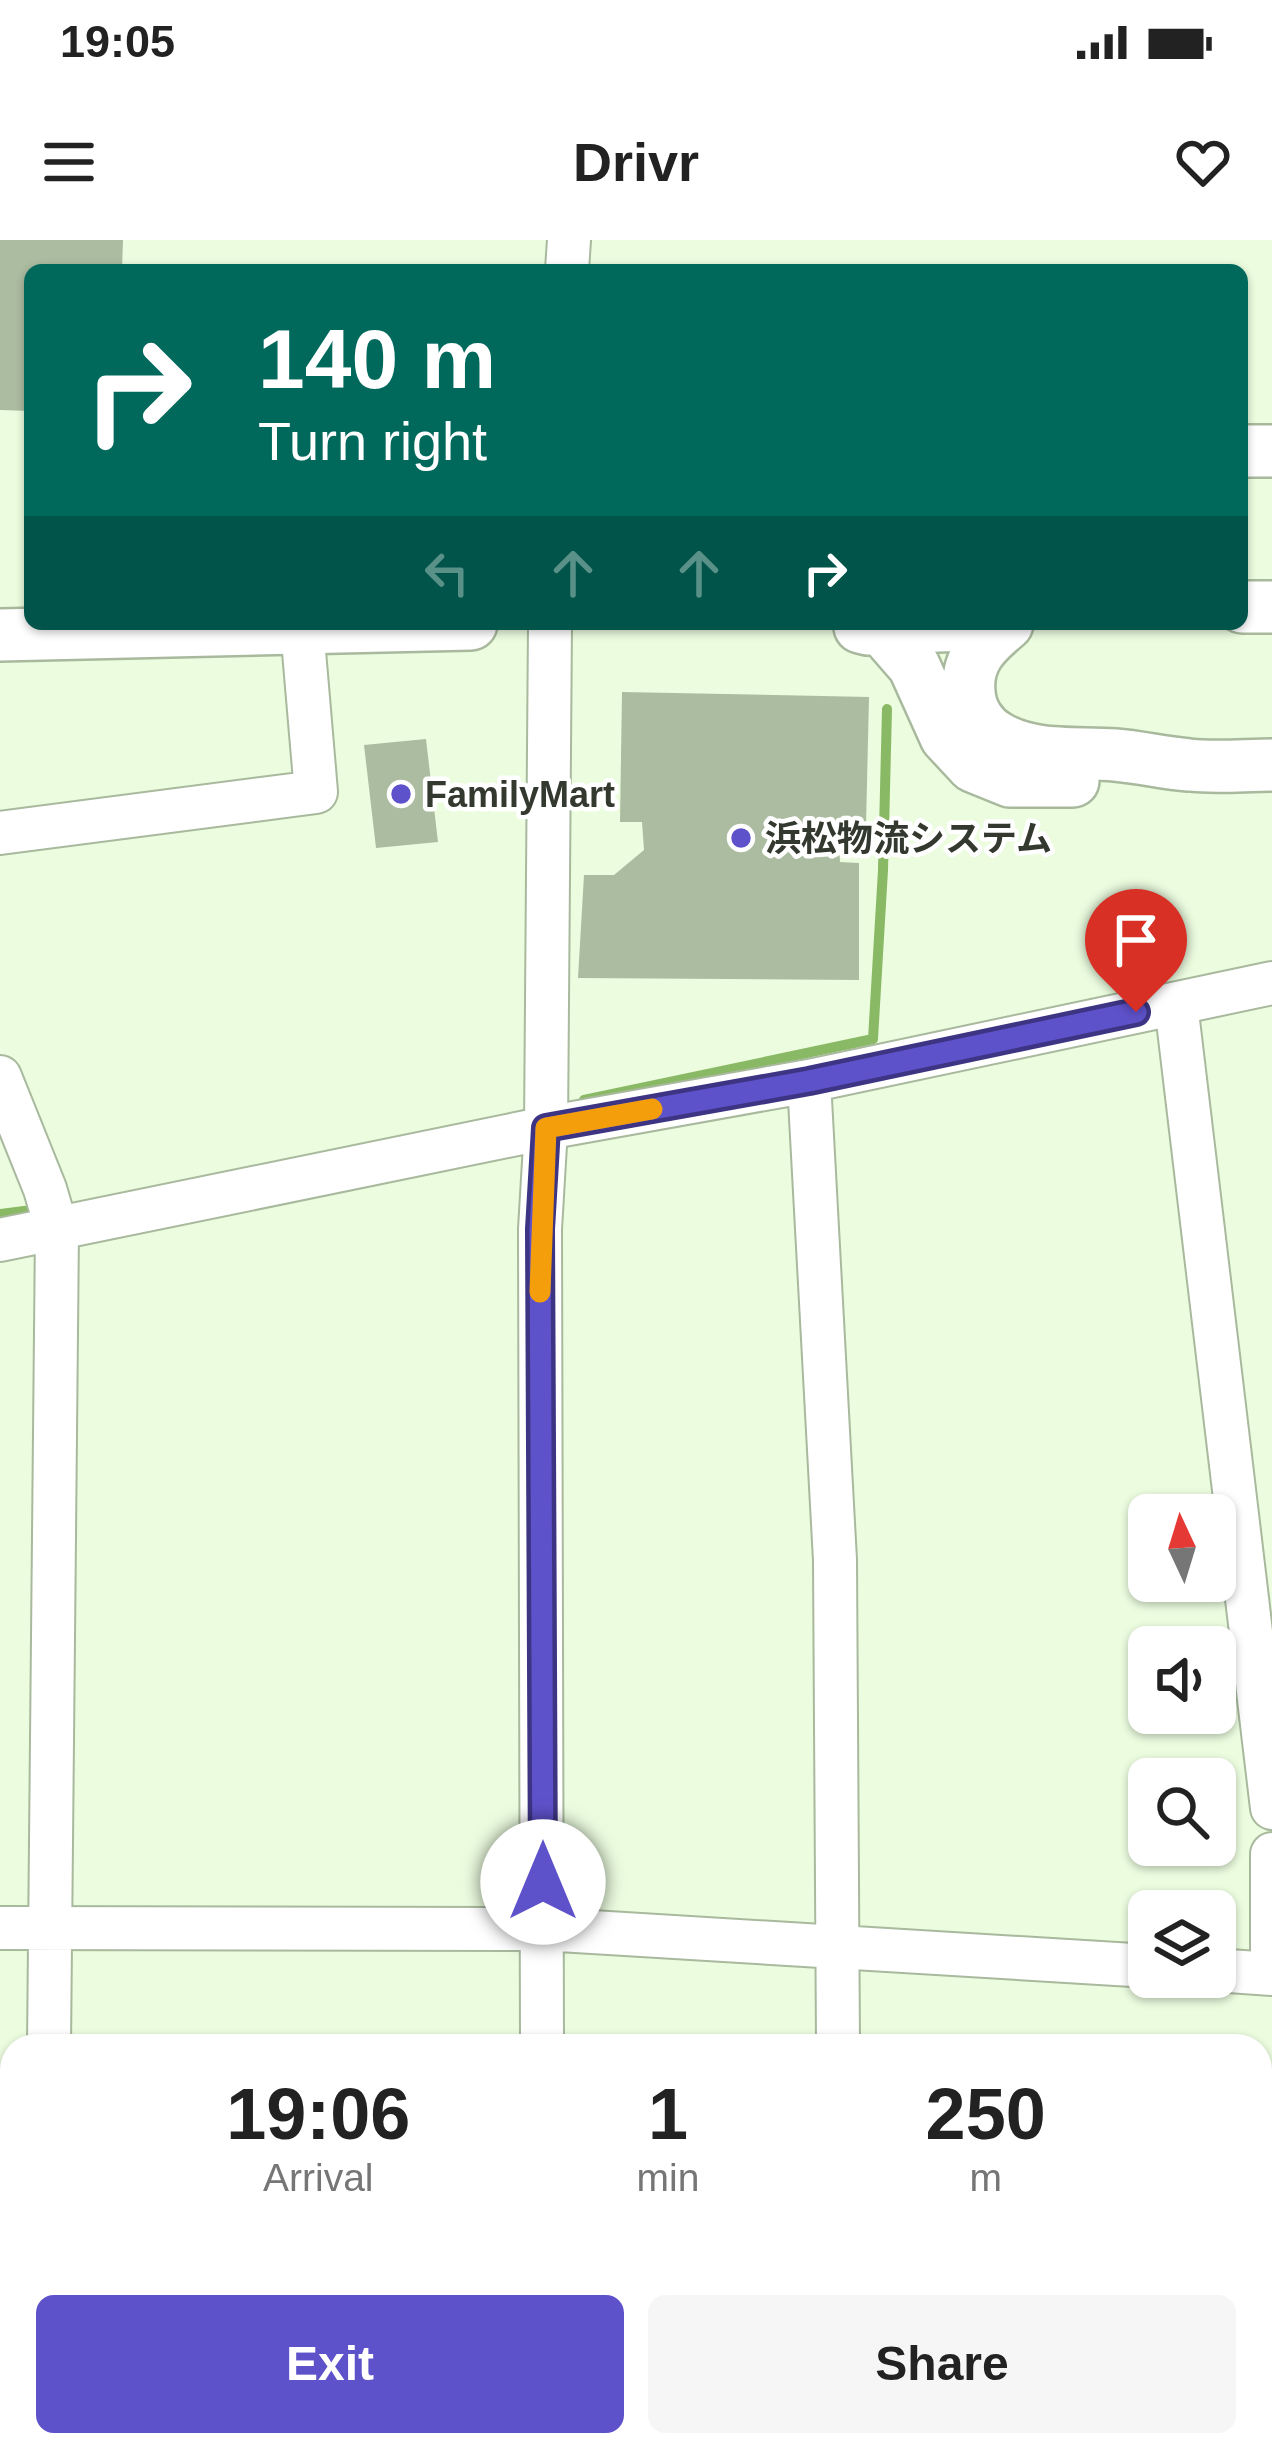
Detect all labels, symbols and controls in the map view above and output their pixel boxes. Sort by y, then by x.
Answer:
text: 19:05 [60,16,175,67]
icon: menu [36,129,102,195]
icon: heart [1170,129,1236,195]
text: Drivr [573,132,699,192]
icon: right [60,312,216,468]
text: 140 m [258,312,496,406]
text: Turn right [258,411,487,471]
icon: left [414,540,480,606]
icon: ahead [540,540,606,606]
icon: ahead [666,540,732,606]
icon: right [792,540,858,606]
place label: FamilyMart [425,774,615,815]
marker: FamilyMart [388,781,414,807]
place label: 浜松物流システム [765,818,1052,859]
marker: 浜松物流システム [728,825,754,851]
pin [1085,889,1187,1012]
icon: arrive [1103,907,1169,973]
north arrow [1128,1494,1236,1602]
map controls [1128,1494,1236,1998]
button: sound [1128,1626,1236,1734]
button: search [1128,1758,1236,1866]
position arrow [480,1819,606,1945]
button: layers [1128,1890,1236,1998]
text: 19:06 [226,2074,410,2154]
text: 1 [648,2074,688,2154]
text: 250 [926,2074,1046,2154]
text: Arrival [263,2156,374,2199]
text: min [637,2156,699,2199]
text: m [969,2156,1002,2199]
button: Exit [36,2295,624,2433]
button: Share [648,2295,1236,2433]

